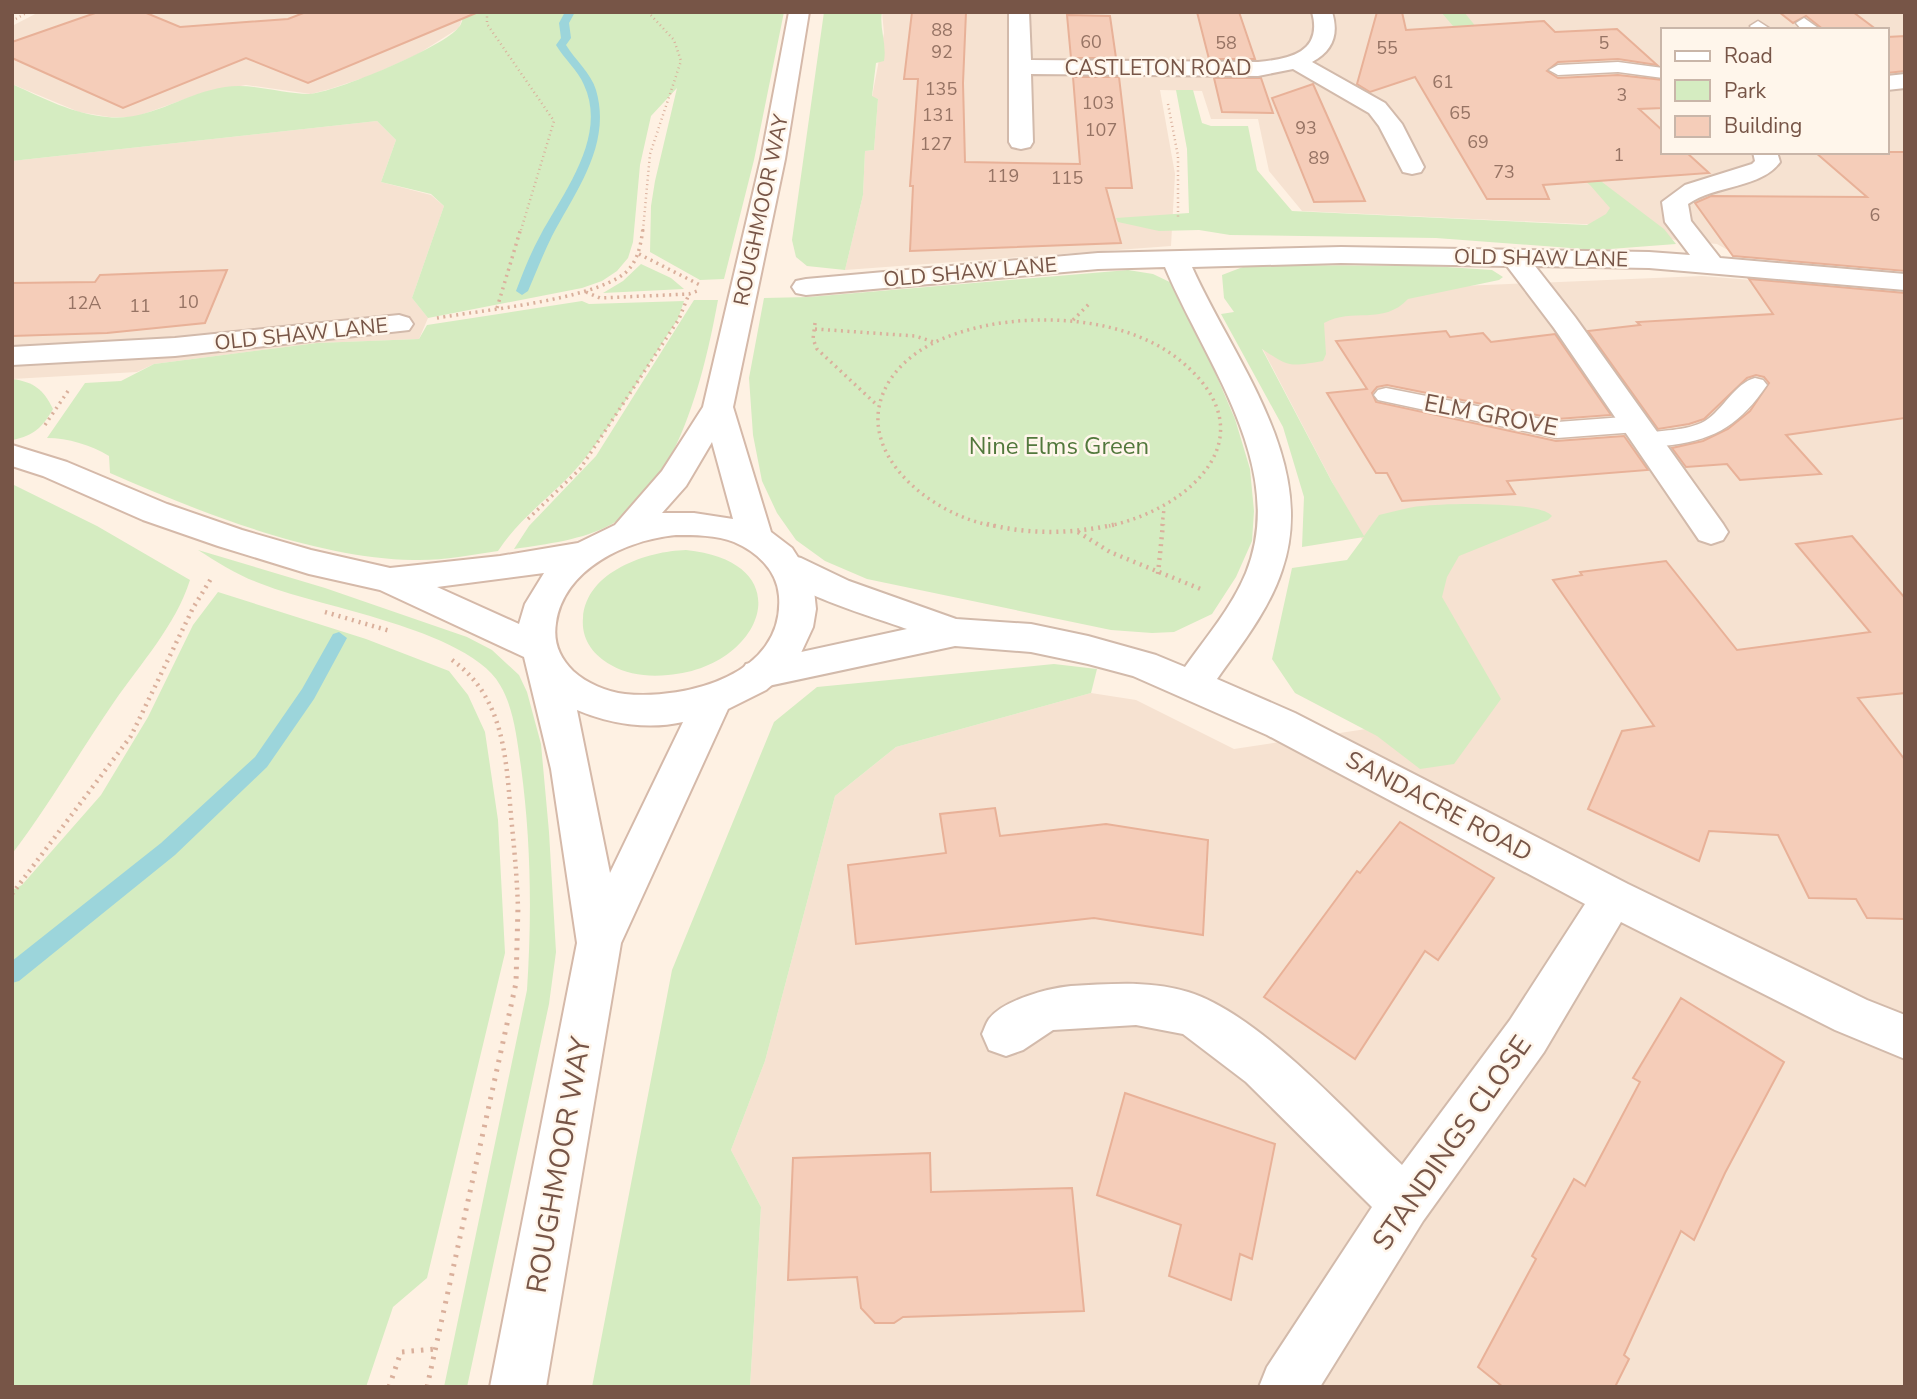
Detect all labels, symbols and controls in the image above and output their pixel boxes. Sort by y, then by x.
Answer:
house number: 88 [931,18,953,42]
legend [1661,28,1889,154]
house number: 60 [1080,30,1102,54]
house number: 58 [1215,31,1237,55]
house number: 5 [1599,31,1609,55]
house number: 55 [1376,36,1398,60]
house number: 92 [931,40,953,64]
text: Road [1724,42,1773,70]
street label: CASTLETON ROAD [1065,54,1252,82]
house number: 61 [1432,70,1454,94]
house number: 135 [925,77,957,101]
text: Park [1724,77,1766,105]
house number: 3 [1617,83,1627,107]
house number: 103 [1082,91,1114,115]
house number: 65 [1449,101,1471,125]
house number: 131 [922,103,954,127]
street label: ROUGHMOOR WAY [727,111,795,308]
text: Building [1724,112,1802,140]
house number: 93 [1295,116,1317,140]
house number: 107 [1085,118,1117,142]
house number: 69 [1467,130,1489,154]
house number: 127 [920,132,952,156]
house number: 1 [1614,143,1624,167]
house number: 89 [1308,146,1330,170]
house number: 73 [1493,160,1515,184]
house number: 119 [987,164,1019,188]
house number: 115 [1051,166,1083,190]
house number: 6 [1870,203,1880,227]
street label: OLD SHAW LANE [1454,242,1628,274]
street label: OLD SHAW LANE [882,250,1058,294]
house number: 10 [177,290,199,314]
house number: 12A [67,291,101,315]
house number: 11 [129,294,151,318]
street label: OLD SHAW LANE [213,311,389,357]
street label: ELM GROVE [1421,386,1561,444]
park label: Nine Elms Green [969,430,1149,462]
street label: SANDACRE ROAD [1340,743,1538,869]
street label: STANDINGS CLOSE [1364,1028,1540,1258]
street label: ROUGHMOOR WAY [518,1033,600,1296]

